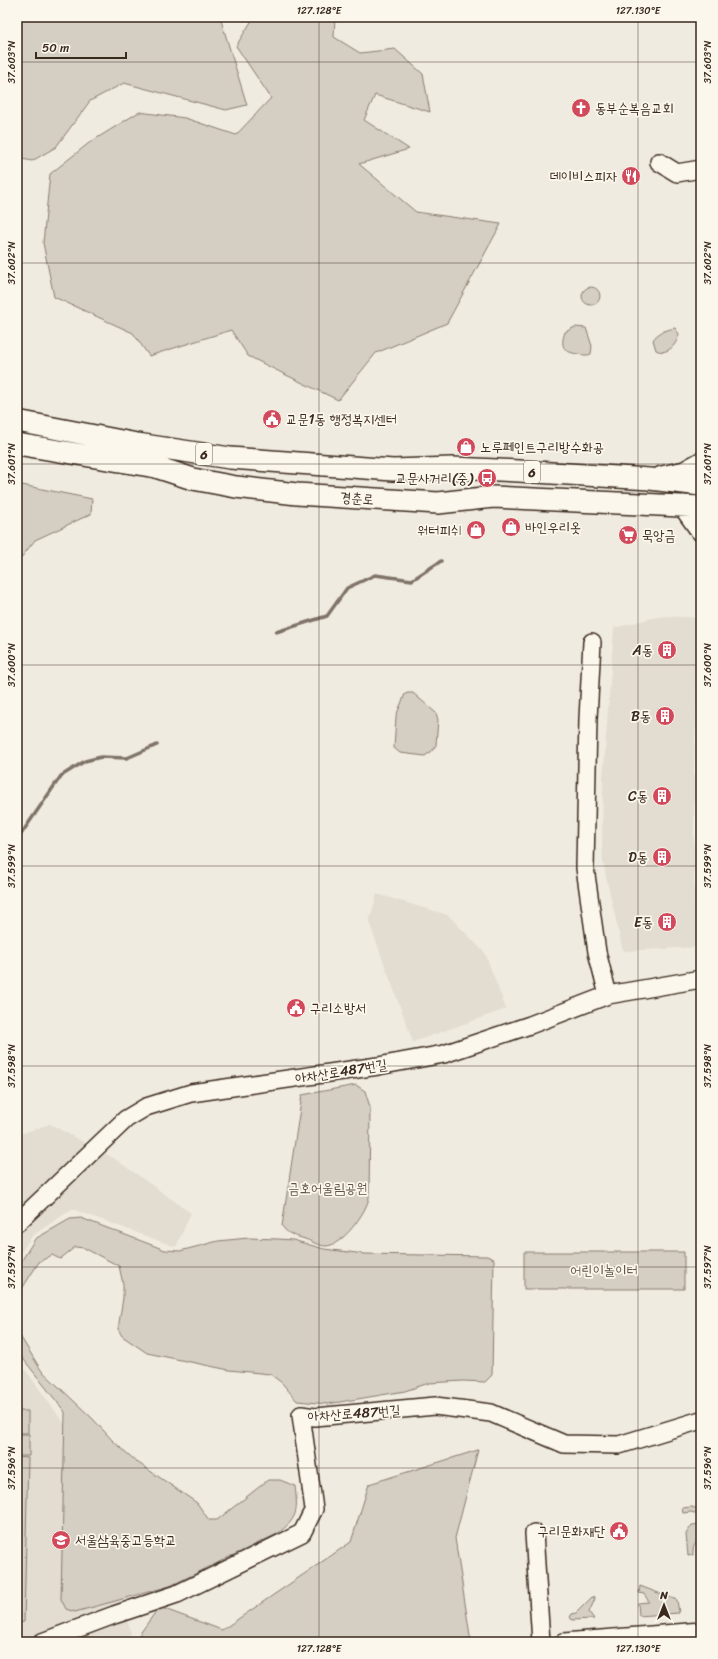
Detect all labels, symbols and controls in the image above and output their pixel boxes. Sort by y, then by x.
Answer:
text: 127.128°E [297,2,343,20]
text: 127.130°E [616,2,662,20]
scale bar [36,34,126,60]
text: 50 m [42,37,69,59]
text: 37.603°N [3,40,21,83]
text: 37.603°N [699,40,717,83]
place label: 동부순복음교회 [595,96,674,121]
church icon: 동부순복음교회 [570,97,592,119]
place label: 데이비스피자 [549,164,618,189]
restaurant icon: 데이비스피자 [620,165,642,187]
text: 37.602°N [3,241,21,285]
text: 37.602°N [699,241,717,285]
place label: 교문1동 행정복지센터 [286,407,397,432]
public building icon: 교문1동 행정복지센터 [261,408,283,430]
place label: 노루페인트구리방수화공 [480,435,604,460]
shop icon: 노루페인트구리방수화공 [455,436,477,458]
text: 37.601°N [3,443,21,485]
road number: 6 [196,443,212,465]
text: 37.601°N [699,443,717,485]
road number: 6 [524,461,540,483]
place label: 교문사거리(중) [395,466,474,491]
bus stop icon: 교문사거리(중) [476,467,498,489]
street label: 경춘로 [339,485,375,512]
place label: 바인우리옷 [525,515,581,540]
shop icon: 바인우리옷 [500,516,522,538]
place label: 워터피쉬 [417,518,462,543]
shop icon: 워터피쉬 [465,519,487,541]
place label: 묵앙금 [642,523,676,548]
supermarket icon: 묵앙금 [617,524,639,546]
place label: A동 [632,638,653,663]
building icon: A동 [656,639,678,661]
text: 37.600°N [3,643,21,687]
text: 37.600°N [699,643,717,687]
place label: B동 [631,704,651,729]
building icon: B동 [654,705,676,727]
place label: C동 [628,784,648,809]
building icon: C동 [651,785,673,807]
text: 37.599°N [3,844,21,888]
text: 37.599°N [699,844,717,888]
place label: D동 [628,845,648,870]
building icon: D동 [651,846,673,868]
place label: E동 [634,910,653,935]
building icon: E동 [656,911,678,933]
place label: 구리소방서 [310,996,366,1021]
public building icon: 구리소방서 [285,997,307,1019]
text: 37.598°N [3,1044,21,1088]
text: 37.598°N [699,1044,717,1088]
street label: 아차산로487번길 [293,1052,390,1091]
park label: 금호어울림공원 [289,1176,367,1201]
text: 37.597°N [3,1245,21,1289]
text: 37.597°N [699,1245,717,1289]
park label: 어린이놀이터 [570,1258,638,1283]
street label: 아차산로487번길 [307,1398,402,1429]
text: 37.596°N [3,1446,21,1490]
text: 37.596°N [699,1446,717,1490]
place label: 구리문화재단 [537,1519,606,1544]
public building icon: 구리문화재단 [608,1520,630,1542]
place label: 서울삼육중고등학교 [75,1528,176,1553]
school or university icon: 서울삼육중고등학교 [50,1529,72,1551]
north arrow [644,1585,684,1625]
text: N [659,1586,668,1605]
text: 127.128°E [297,1640,343,1658]
text: 127.130°E [616,1640,662,1658]

